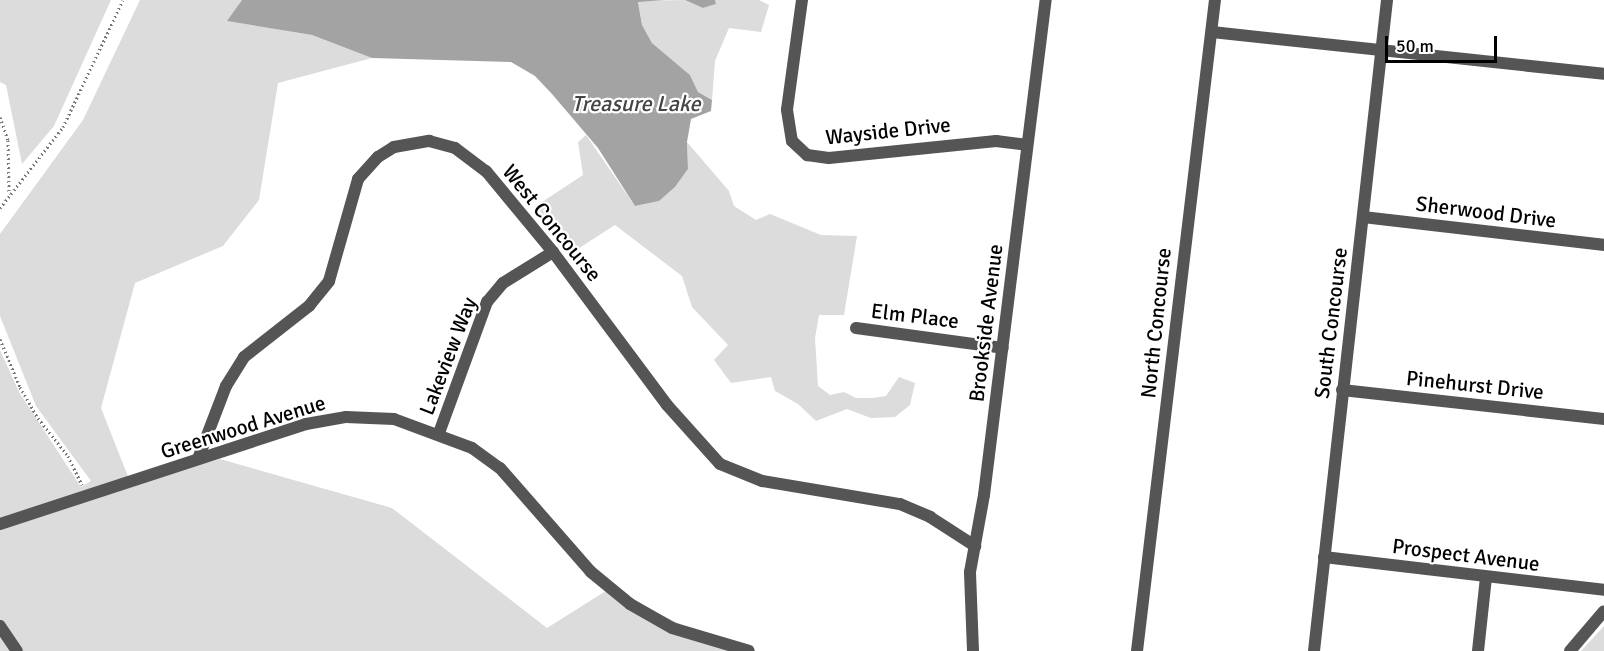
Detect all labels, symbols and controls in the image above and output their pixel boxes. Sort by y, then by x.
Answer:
scale bar [1388,24,1500,62]
text: 50 m [1396,35,1434,57]
water label: Treasure Lake [572,91,700,117]
street label: Wayside Drive [824,112,952,150]
street label: West Concourse [497,159,607,287]
street label: Sherwood Drive [1414,191,1558,233]
street label: Brookside Avenue [964,243,1008,403]
street label: North Concourse [1136,246,1176,400]
street label: South Concourse [1309,246,1353,400]
street label: Lakeview Way [414,294,482,418]
street label: Elm Place [870,298,960,334]
street label: Pinehurst Drive [1405,365,1545,405]
street label: Greenwood Avenue [157,390,329,464]
street label: Prospect Avenue [1391,533,1541,577]

